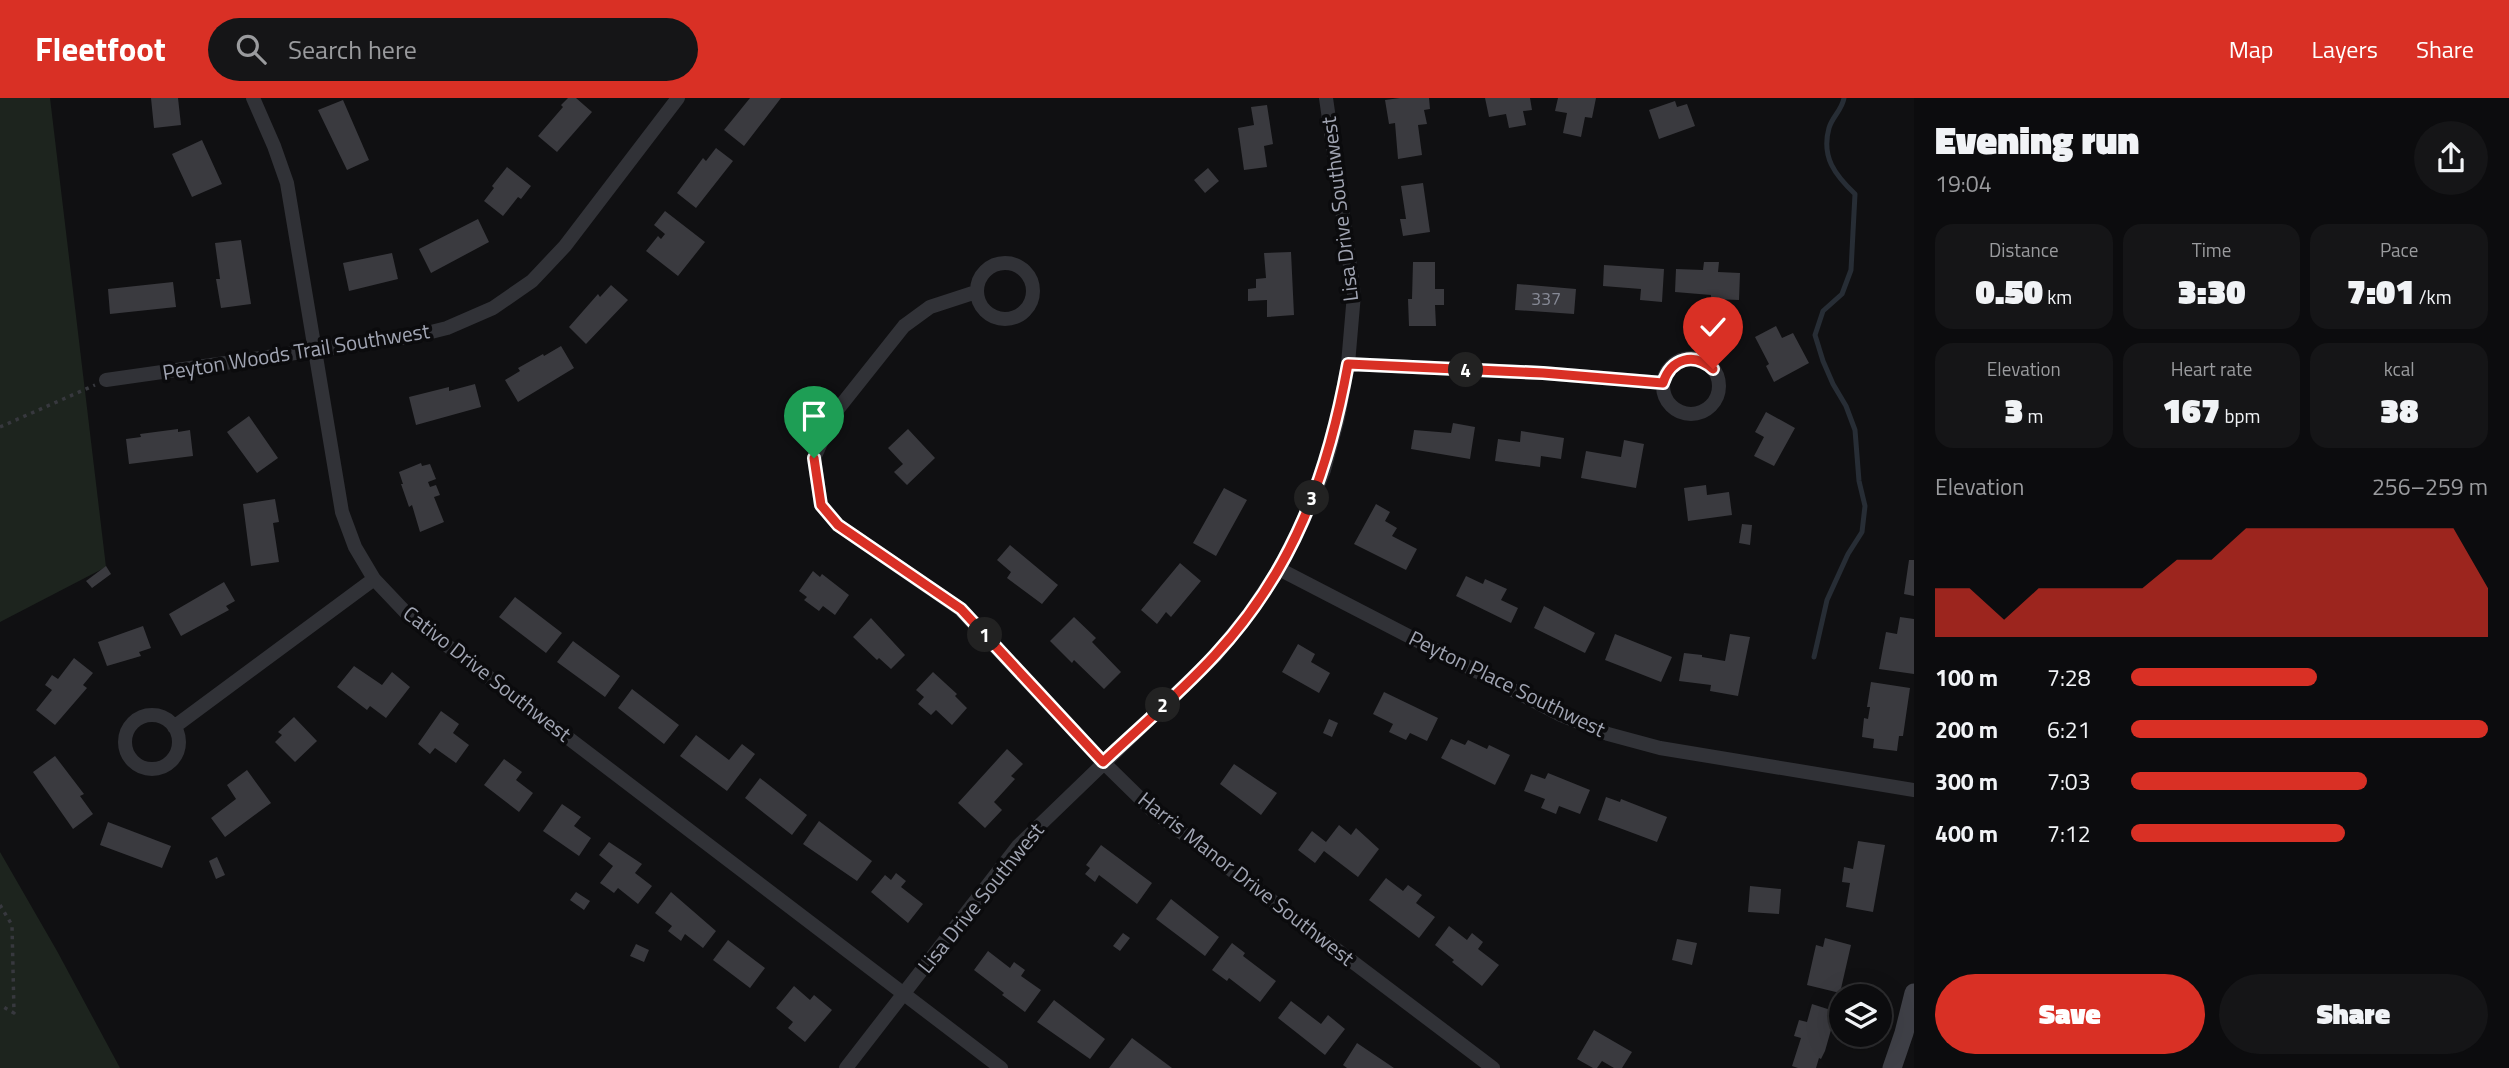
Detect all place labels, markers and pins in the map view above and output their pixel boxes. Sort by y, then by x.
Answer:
pin [1683,297,1743,369]
pin: 4 [1448,352,1484,388]
pin [784,386,844,458]
pin: 3 [1294,480,1330,516]
pin: 1 [968,618,1002,652]
pin: 2 [1146,688,1180,722]

